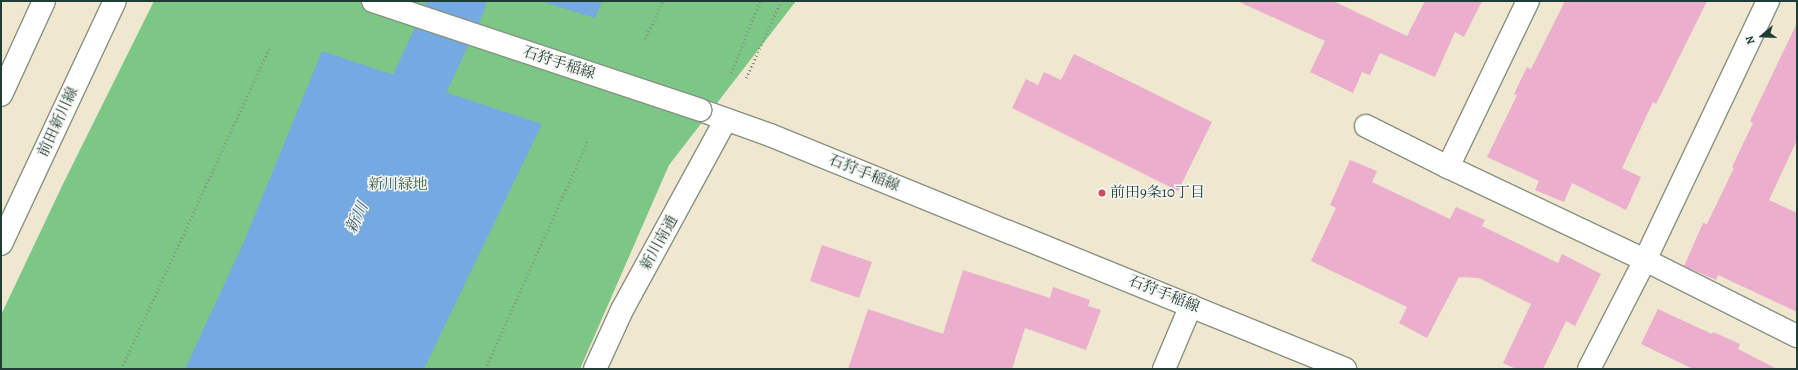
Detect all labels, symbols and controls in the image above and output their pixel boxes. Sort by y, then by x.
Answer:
north arrow [1742,16,1782,56]
text: N [1742,34,1759,46]
street label: 石狩手稲線 [521,43,597,83]
street label: 前田新川線 [34,84,82,160]
street label: 石狩手稲線 [826,151,902,195]
park label: 新川緑地 [368,176,428,194]
place label: 前田9条10丁目 [1110,184,1205,202]
marker: 前田9条10丁目 [1097,188,1107,198]
water label: 新川 [342,199,372,237]
street label: 新川南通 [637,212,681,274]
street label: 石狩手稲線 [1126,272,1202,316]

